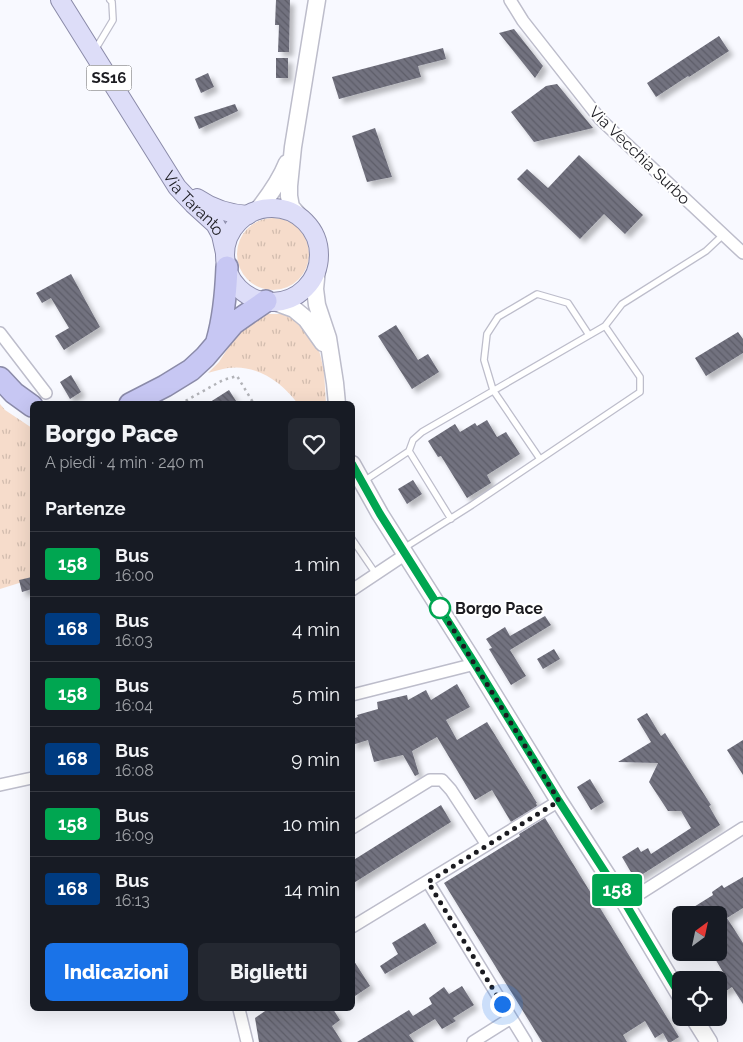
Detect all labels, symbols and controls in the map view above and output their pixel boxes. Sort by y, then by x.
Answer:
road number: SS16 [86,66,132,90]
street label: Via Vecchia Surbo [585,102,694,208]
street label: Via Taranto [159,167,228,239]
button: heart [288,418,340,470]
text: Borgo Pace [45,419,178,448]
text: A piedi · 4 min · 240 m [45,453,204,472]
text: Partenze [45,497,126,519]
text: Bus [115,544,149,566]
text: 158 [58,553,87,574]
text: 1 min [294,553,340,575]
text: 16:00 [115,566,154,585]
marker: Borgo Pace [429,597,451,619]
place label: Borgo Pace [455,599,543,618]
text: Bus [115,609,149,631]
text: 168 [57,618,88,639]
text: 4 min [292,618,340,640]
text: 16:03 [115,631,153,650]
text: Bus [115,674,149,696]
text: 158 [58,683,87,704]
text: 5 min [292,683,340,705]
text: 16:04 [115,696,153,715]
text: Bus [115,739,149,761]
text: 168 [57,748,88,769]
text: 9 min [291,748,340,770]
text: 16:08 [115,761,154,780]
text: Bus [115,804,149,826]
text: 158 [58,813,87,834]
text: 10 min [283,813,340,835]
text: 16:09 [115,826,154,845]
text: Bus [115,869,149,891]
line badge: 158 [588,874,646,906]
text: 168 [57,878,88,899]
text: 14 min [284,878,340,900]
text: 158 [602,879,632,900]
text: 16:13 [115,891,150,910]
north arrow [672,906,728,961]
map controls [672,906,727,1026]
button: Indicazioni [45,943,188,1001]
button: Biglietti [198,943,340,1001]
button: locate [672,971,727,1026]
your location [490,992,515,1017]

